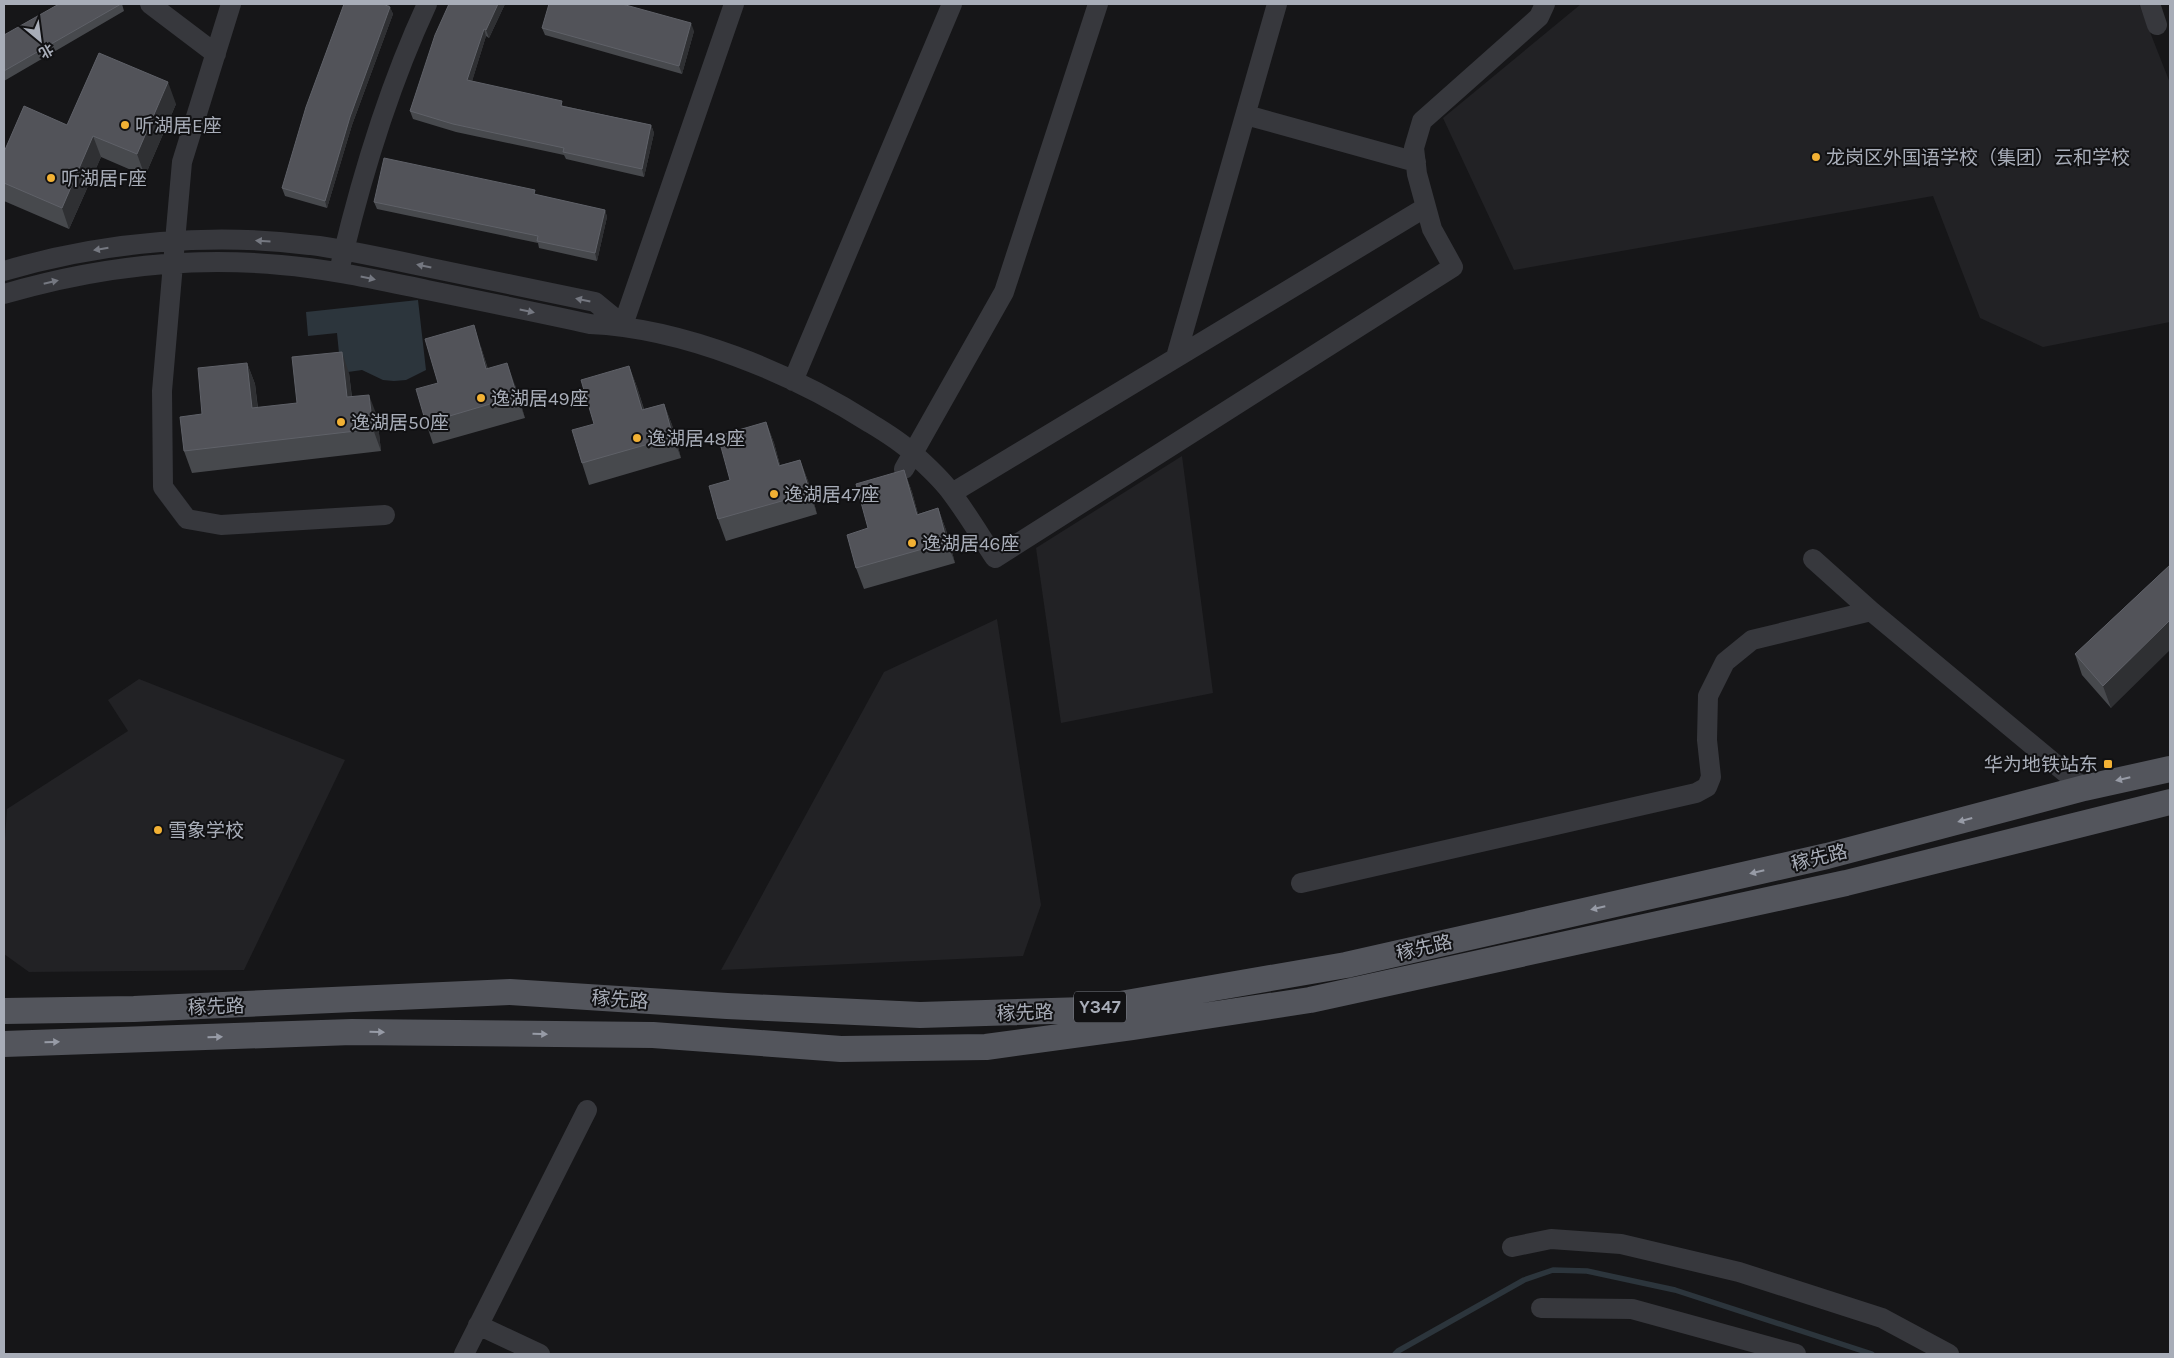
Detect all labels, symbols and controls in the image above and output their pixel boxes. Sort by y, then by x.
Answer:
north arrow [15,15,65,65]
text: 北 [36,40,56,62]
place label: 听湖居E座 [135,115,222,137]
marker: 听湖居E座 [119,119,131,131]
place label: 龙岗区外国语学校（集团）云和学校 [1826,147,2130,169]
marker: 龙岗区外国语学校（集团）云和学校 [1810,151,1822,163]
place label: 听湖居F座 [61,168,147,190]
marker: 听湖居F座 [45,172,57,184]
one-way arrow [255,237,271,245]
one-way arrow [93,246,109,254]
one-way arrow [415,262,431,270]
one-way arrow [361,274,377,282]
one-way arrow [43,278,58,286]
one-way arrow [574,295,590,303]
one-way arrow [520,307,535,315]
place label: 逸湖居49座 [491,388,589,410]
marker: 逸湖居49座 [475,392,487,404]
place label: 逸湖居50座 [351,412,449,434]
marker: 逸湖居50座 [335,416,347,428]
place label: 逸湖居48座 [647,428,745,450]
marker: 逸湖居48座 [631,432,643,444]
place label: 逸湖居47座 [784,484,880,506]
marker: 逸湖居47座 [768,488,780,500]
place label: 逸湖居46座 [922,533,1020,555]
marker: 逸湖居46座 [906,537,918,549]
place label: 华为地铁站东 [1984,754,2098,776]
marker: 华为地铁站东 [2102,758,2114,770]
one-way arrow [2115,775,2130,783]
one-way arrow [1958,816,1973,824]
place label: 雪象学校 [168,820,244,842]
marker: 雪象学校 [152,824,164,836]
street label: 稼先路 [1789,840,1850,876]
one-way arrow [1749,868,1764,876]
one-way arrow [1591,904,1606,912]
street label: 稼先路 [1394,931,1454,965]
street label: 稼先路 [591,987,649,1013]
road number: Y347 [1074,992,1126,1022]
street label: 稼先路 [187,995,245,1019]
street label: 稼先路 [996,1001,1054,1025]
one-way arrow [370,1028,386,1036]
one-way arrow [532,1030,548,1038]
one-way arrow [207,1032,223,1040]
one-way arrow [45,1038,61,1046]

